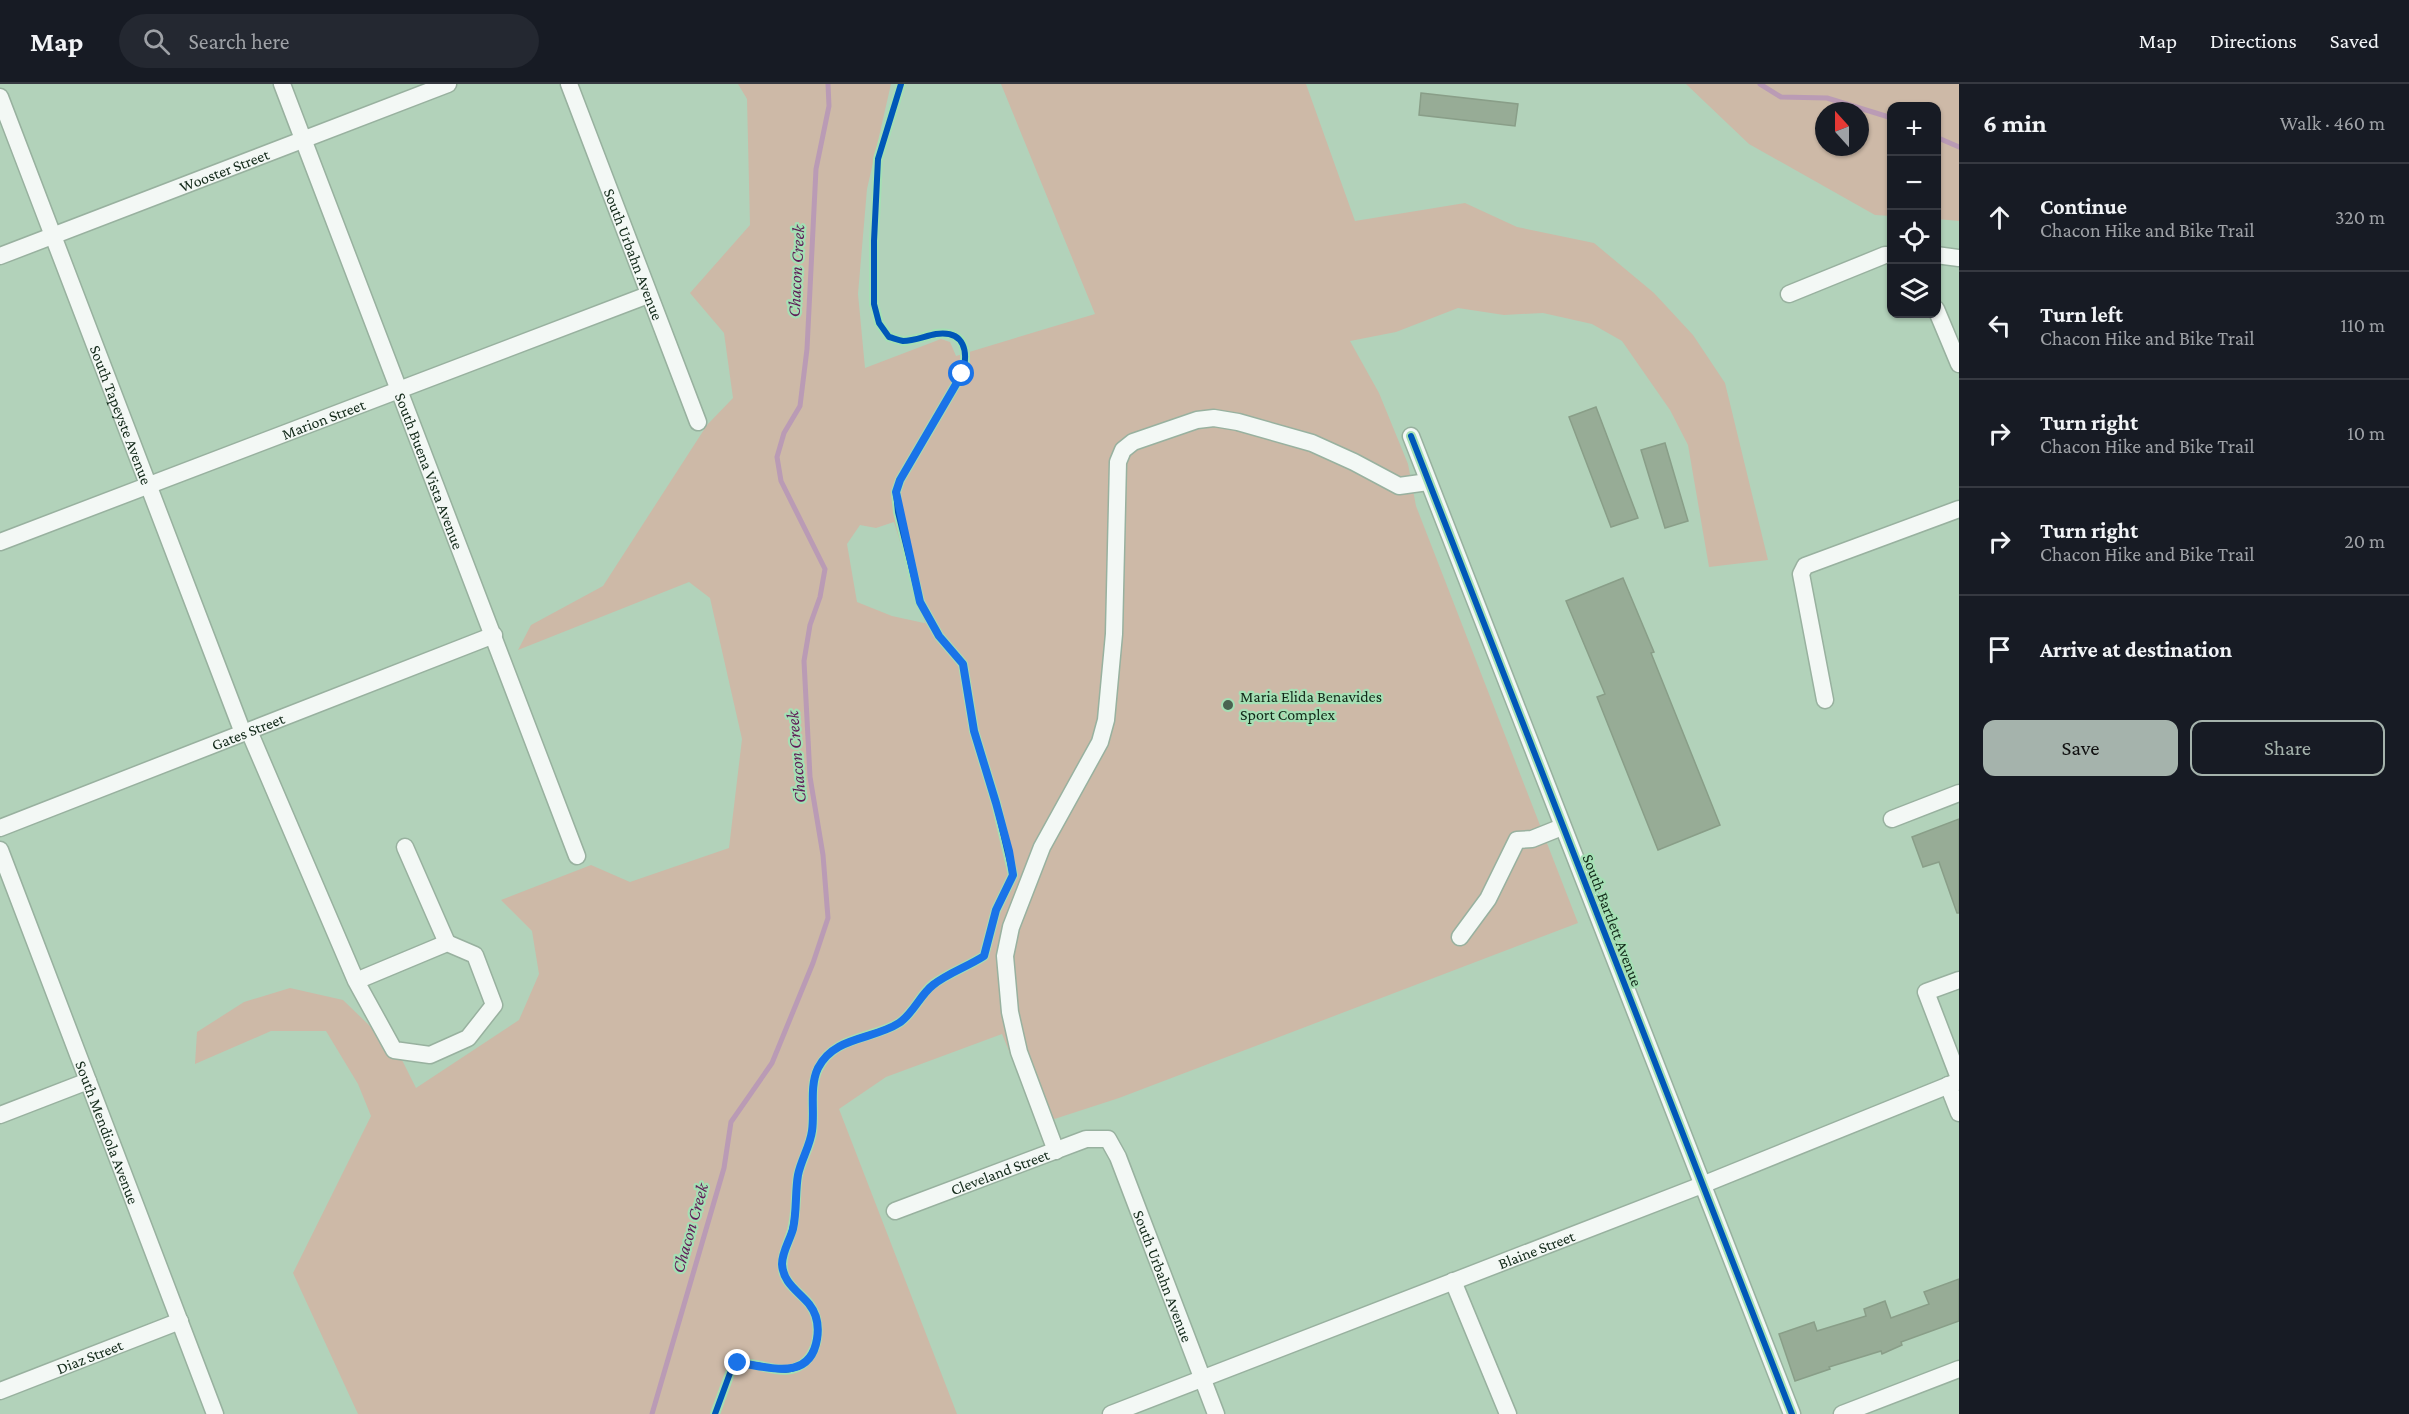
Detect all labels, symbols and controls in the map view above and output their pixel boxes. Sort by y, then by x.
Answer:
search box [119,14,539,68]
icon: search [140,25,173,58]
text: Map [30,26,83,57]
text: Search here [188,29,289,54]
text: Map [2139,29,2177,53]
text: Directions [2210,29,2297,53]
text: Saved [2330,29,2379,53]
north arrow [1815,102,1869,156]
map controls [1887,102,1941,318]
button: + [1887,102,1941,156]
text: 6 min [1983,109,2047,138]
text: Walk · 460 m [2280,112,2385,134]
street label: Wooster Street [177,145,272,195]
button: − [1887,156,1941,210]
street label: South Urbahn Avenue [601,186,666,323]
text: Continue [2040,194,2127,219]
icon: ahead [1983,201,2016,234]
text: 320 m [2335,206,2385,228]
button: locate [1887,210,1941,264]
text: Chacon Hike and Bike Trail [2040,219,2254,241]
water label: Chacon Creek [784,223,808,318]
button: layers [1887,264,1941,318]
text: Turn left [2040,302,2123,327]
icon: left [1983,309,2016,342]
text: 110 m [2341,314,2385,336]
text: Chacon Hike and Bike Trail [2040,327,2254,349]
street label: South Tapeyste Avenue [87,343,155,487]
route start [948,360,974,386]
street label: South Buena Vista Avenue [392,390,467,552]
street label: Marion Street [280,395,368,443]
text: Turn right [2040,410,2138,435]
icon: right [1983,417,2016,450]
text: 10 m [2347,422,2385,444]
text: Chacon Hike and Bike Trail [2040,435,2254,457]
text: Turn right [2040,518,2138,543]
icon: right [1983,525,2016,558]
text: 20 m [2344,530,2385,552]
text: Chacon Hike and Bike Trail [2040,543,2254,565]
icon: arrive [1983,633,2016,666]
text: Arrive at destination [2040,637,2232,662]
place label: Maria Elida Benavides Sport Complex [1240,688,1382,724]
marker: Maria Elida Benavides Sport Complex [1221,698,1235,712]
water label: Chacon Creek [782,709,810,804]
street label: Gates Street [209,710,287,754]
button: Save [1983,720,2178,776]
button: Share [2190,720,2385,776]
street label: South Bartlett Avenue [1580,852,1646,989]
street label: South Mendiola Avenue [72,1058,142,1206]
street label: Cleveland Street [948,1145,1052,1198]
water label: Chacon Creek [668,1180,713,1275]
street label: South Urbahn Avenue [1130,1208,1196,1344]
street label: Blaine Street [1496,1227,1578,1272]
street label: Diaz Street [54,1336,126,1377]
route end [724,1349,750,1375]

